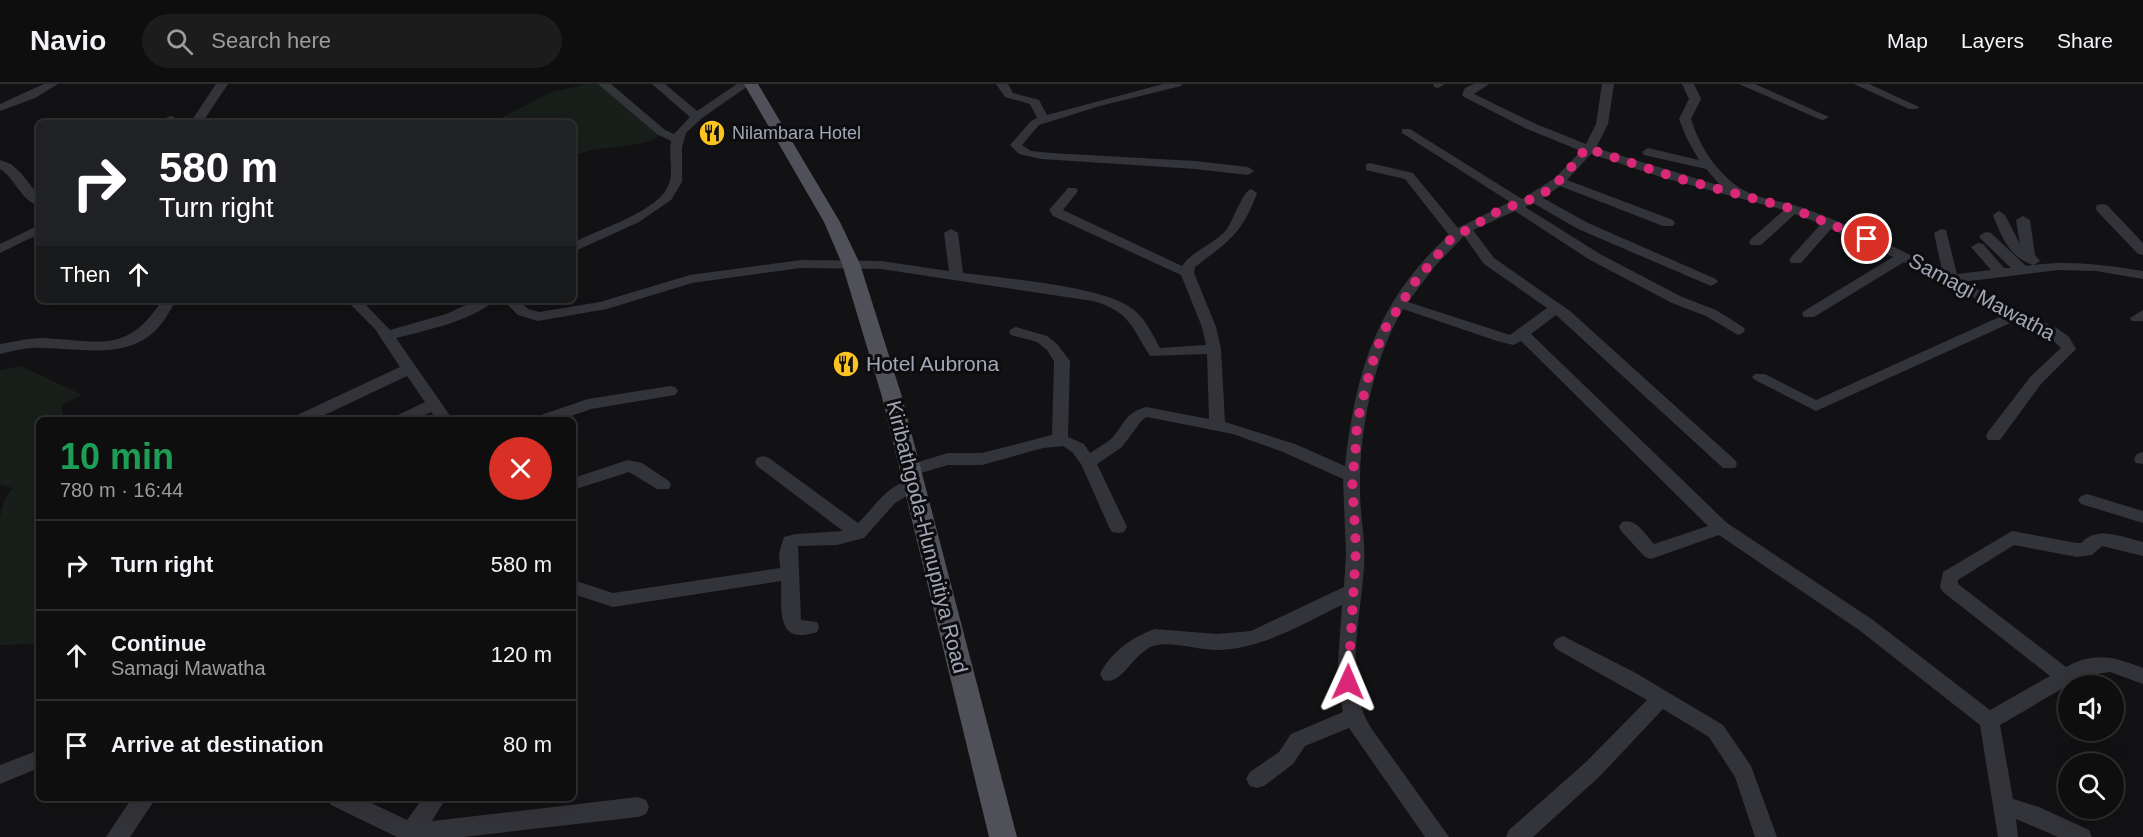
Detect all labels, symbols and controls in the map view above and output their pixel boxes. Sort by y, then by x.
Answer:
search box [142,14,562,68]
text: Navio [30,25,106,56]
icon: search [163,25,196,58]
text: Search here [211,28,331,53]
text: Map [1887,29,1928,52]
text: Layers [1961,29,2024,52]
text: Share [2057,29,2113,52]
restaurant icon: Nilambara Hotel [697,118,727,148]
place label: Nilambara Hotel [732,123,861,143]
icon: right [60,144,138,222]
text: 580 m [159,144,278,191]
text: Turn right [159,193,274,223]
pin [1841,213,1892,264]
icon: arrive [1850,222,1883,255]
street label: Samagi Mawatha [1905,248,2060,345]
icon: ahead [122,258,155,291]
text: Then [60,262,110,287]
restaurant icon: Hotel Aubrona [831,349,861,379]
place label: Hotel Aubrona [866,352,999,375]
street label: Kiribathgoda-Hunupitiya Road [882,398,973,676]
text: 10 min [60,436,174,477]
button: close [489,437,552,500]
text: 780 m · 16:44 [60,479,183,501]
icon: right [60,549,93,582]
text: Turn right [111,552,213,577]
text: 580 m [491,552,552,577]
text: Continue [111,631,206,656]
icon: ahead [60,639,93,672]
text: 120 m [491,642,552,667]
position arrow [1316,650,1380,714]
text: Samagi Mawatha [111,657,266,679]
map controls [2058,675,2124,819]
button: sound [2058,675,2124,741]
icon: arrive [60,729,93,762]
text: Arrive at destination [111,732,324,757]
text: 80 m [503,732,552,757]
button: search [2058,753,2124,819]

